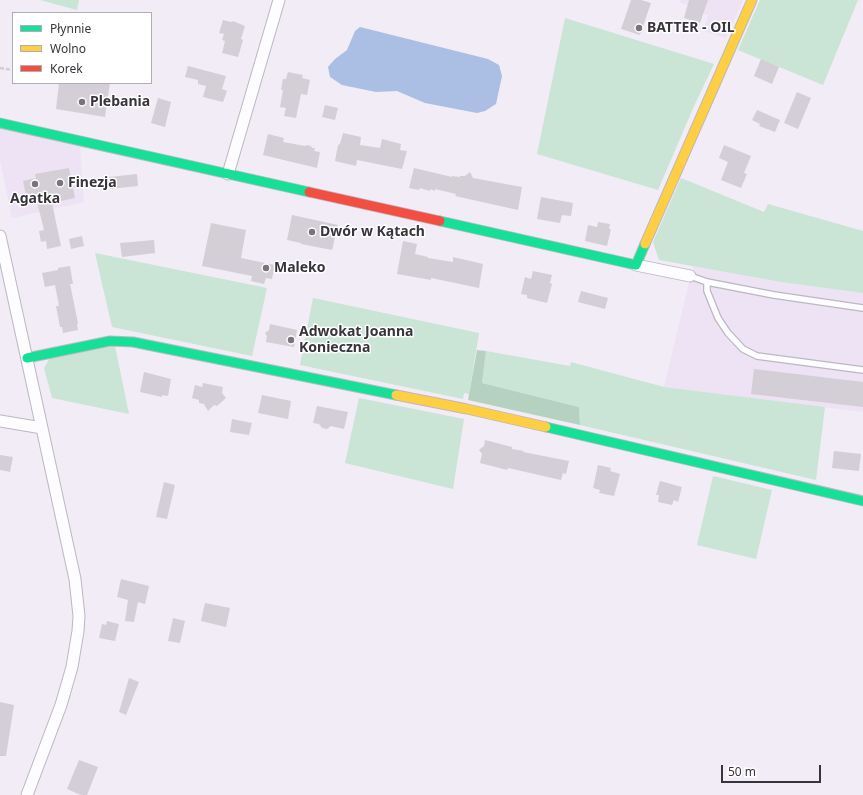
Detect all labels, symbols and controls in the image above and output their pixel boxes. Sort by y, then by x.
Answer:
legend [12,12,152,84]
text: Płynnie [50,20,91,37]
place label: BATTER - OIL [647,20,735,36]
marker: BATTER - OIL [634,23,644,33]
text: Wolno [50,40,86,57]
text: Korek [50,60,83,77]
place label: Plebania [90,94,150,110]
marker: Plebania [77,97,87,107]
place label: Finezja [68,175,117,191]
marker: Finezja [55,178,65,188]
marker: Agatka [30,179,40,189]
place label: Agatka [10,191,60,207]
place label: Dwór w Kątach [320,224,425,240]
marker: Dwór w Kątach [307,227,317,237]
place label: Maleko [274,260,326,276]
marker: Maleko [261,263,271,273]
place label: Adwokat Joanna Konieczna [299,324,413,356]
marker: Adwokat Joanna Konieczna [286,335,296,345]
scale bar [723,757,823,783]
text: 50 m [728,763,756,780]

